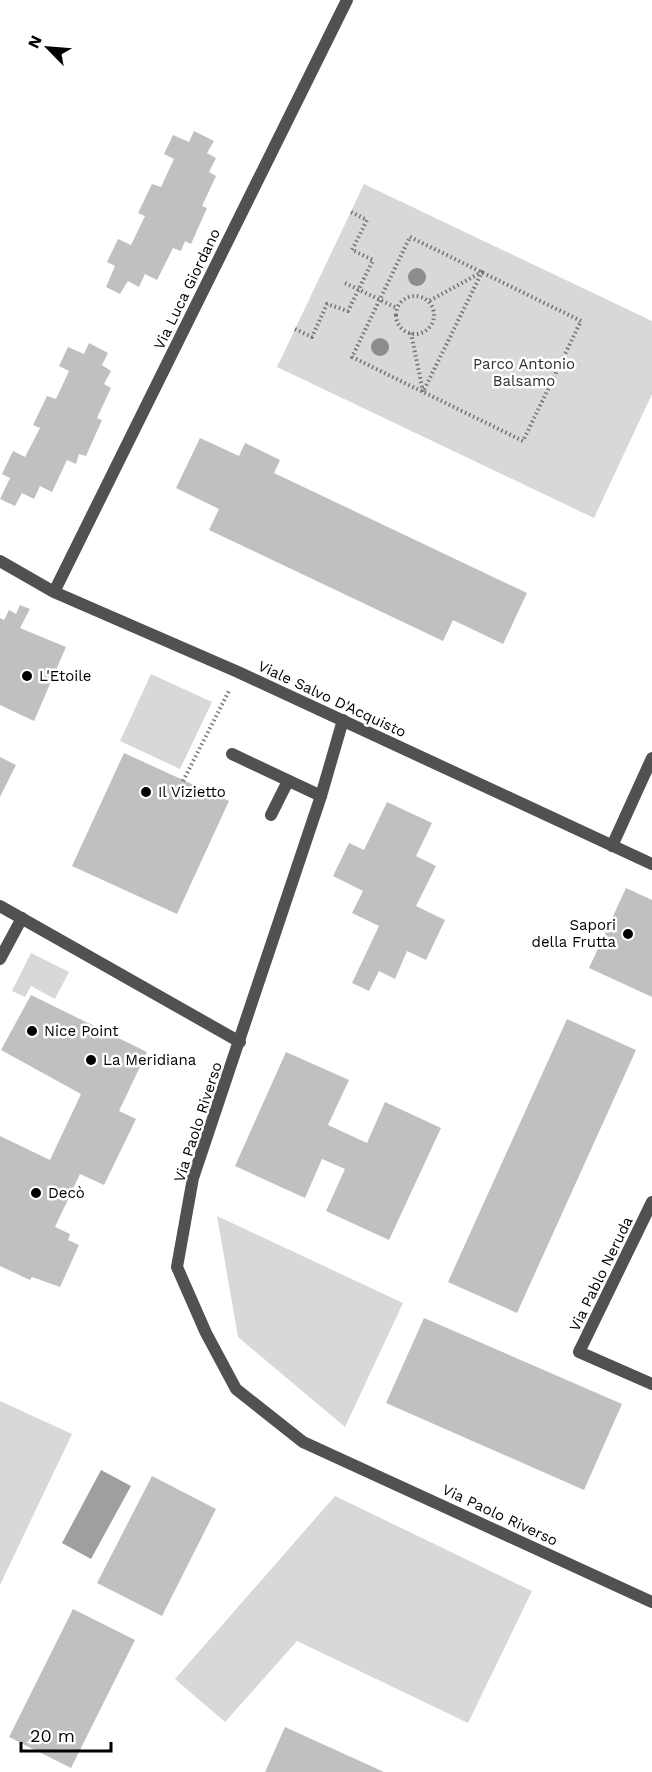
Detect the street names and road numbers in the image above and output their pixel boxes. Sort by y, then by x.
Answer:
street label: Via Luca Giordano [150,225,224,353]
street label: Viale Salvo D'Acquisto [255,657,409,741]
street label: Via Paolo Riverso [170,1060,226,1184]
street label: Via Pablo Neruda [565,1213,637,1334]
street label: Via Paolo Riverso [439,1480,561,1550]

